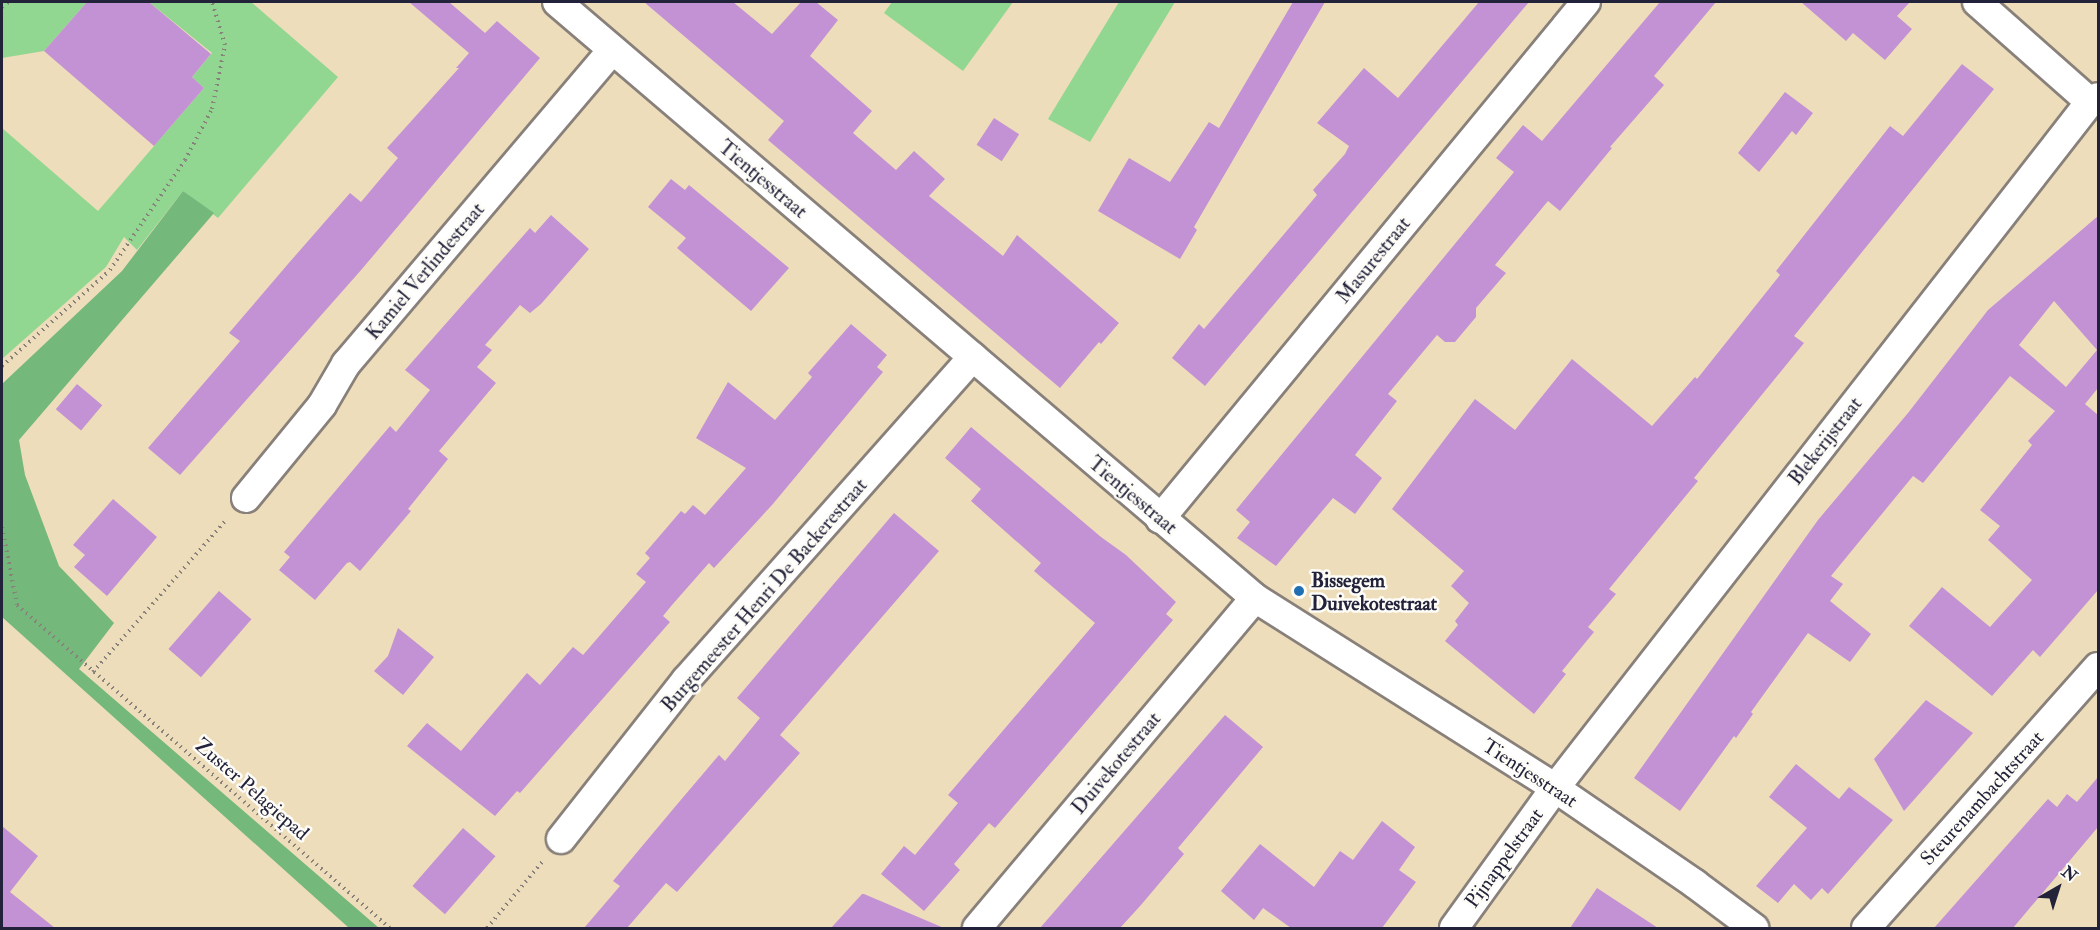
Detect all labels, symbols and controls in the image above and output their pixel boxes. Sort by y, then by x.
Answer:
street label: Tientjesstraat [714,135,812,223]
street label: Kamiel Verlindestraat [361,198,489,344]
street label: Masurestraat [1331,212,1415,308]
street label: Blekerijstraat [1783,392,1867,490]
street label: Tientjesstraat [1084,451,1182,539]
street label: Burgemeester Henri De Backerestraat [656,473,872,717]
place label: Bissegem Duivekotestraat [1311,568,1437,615]
marker: Bissegem Duivekotestraat [1292,584,1306,598]
street label: Duivekotestraat [1066,707,1166,819]
street label: Steurenambachtstraat [1915,726,2049,870]
street label: Zuster Pelagiepad [190,733,314,845]
street label: Tientjesstraat [1478,733,1582,813]
street label: Pijnappelstraat [1460,803,1548,913]
north arrow [2028,858,2088,918]
text: N [2057,862,2081,886]

